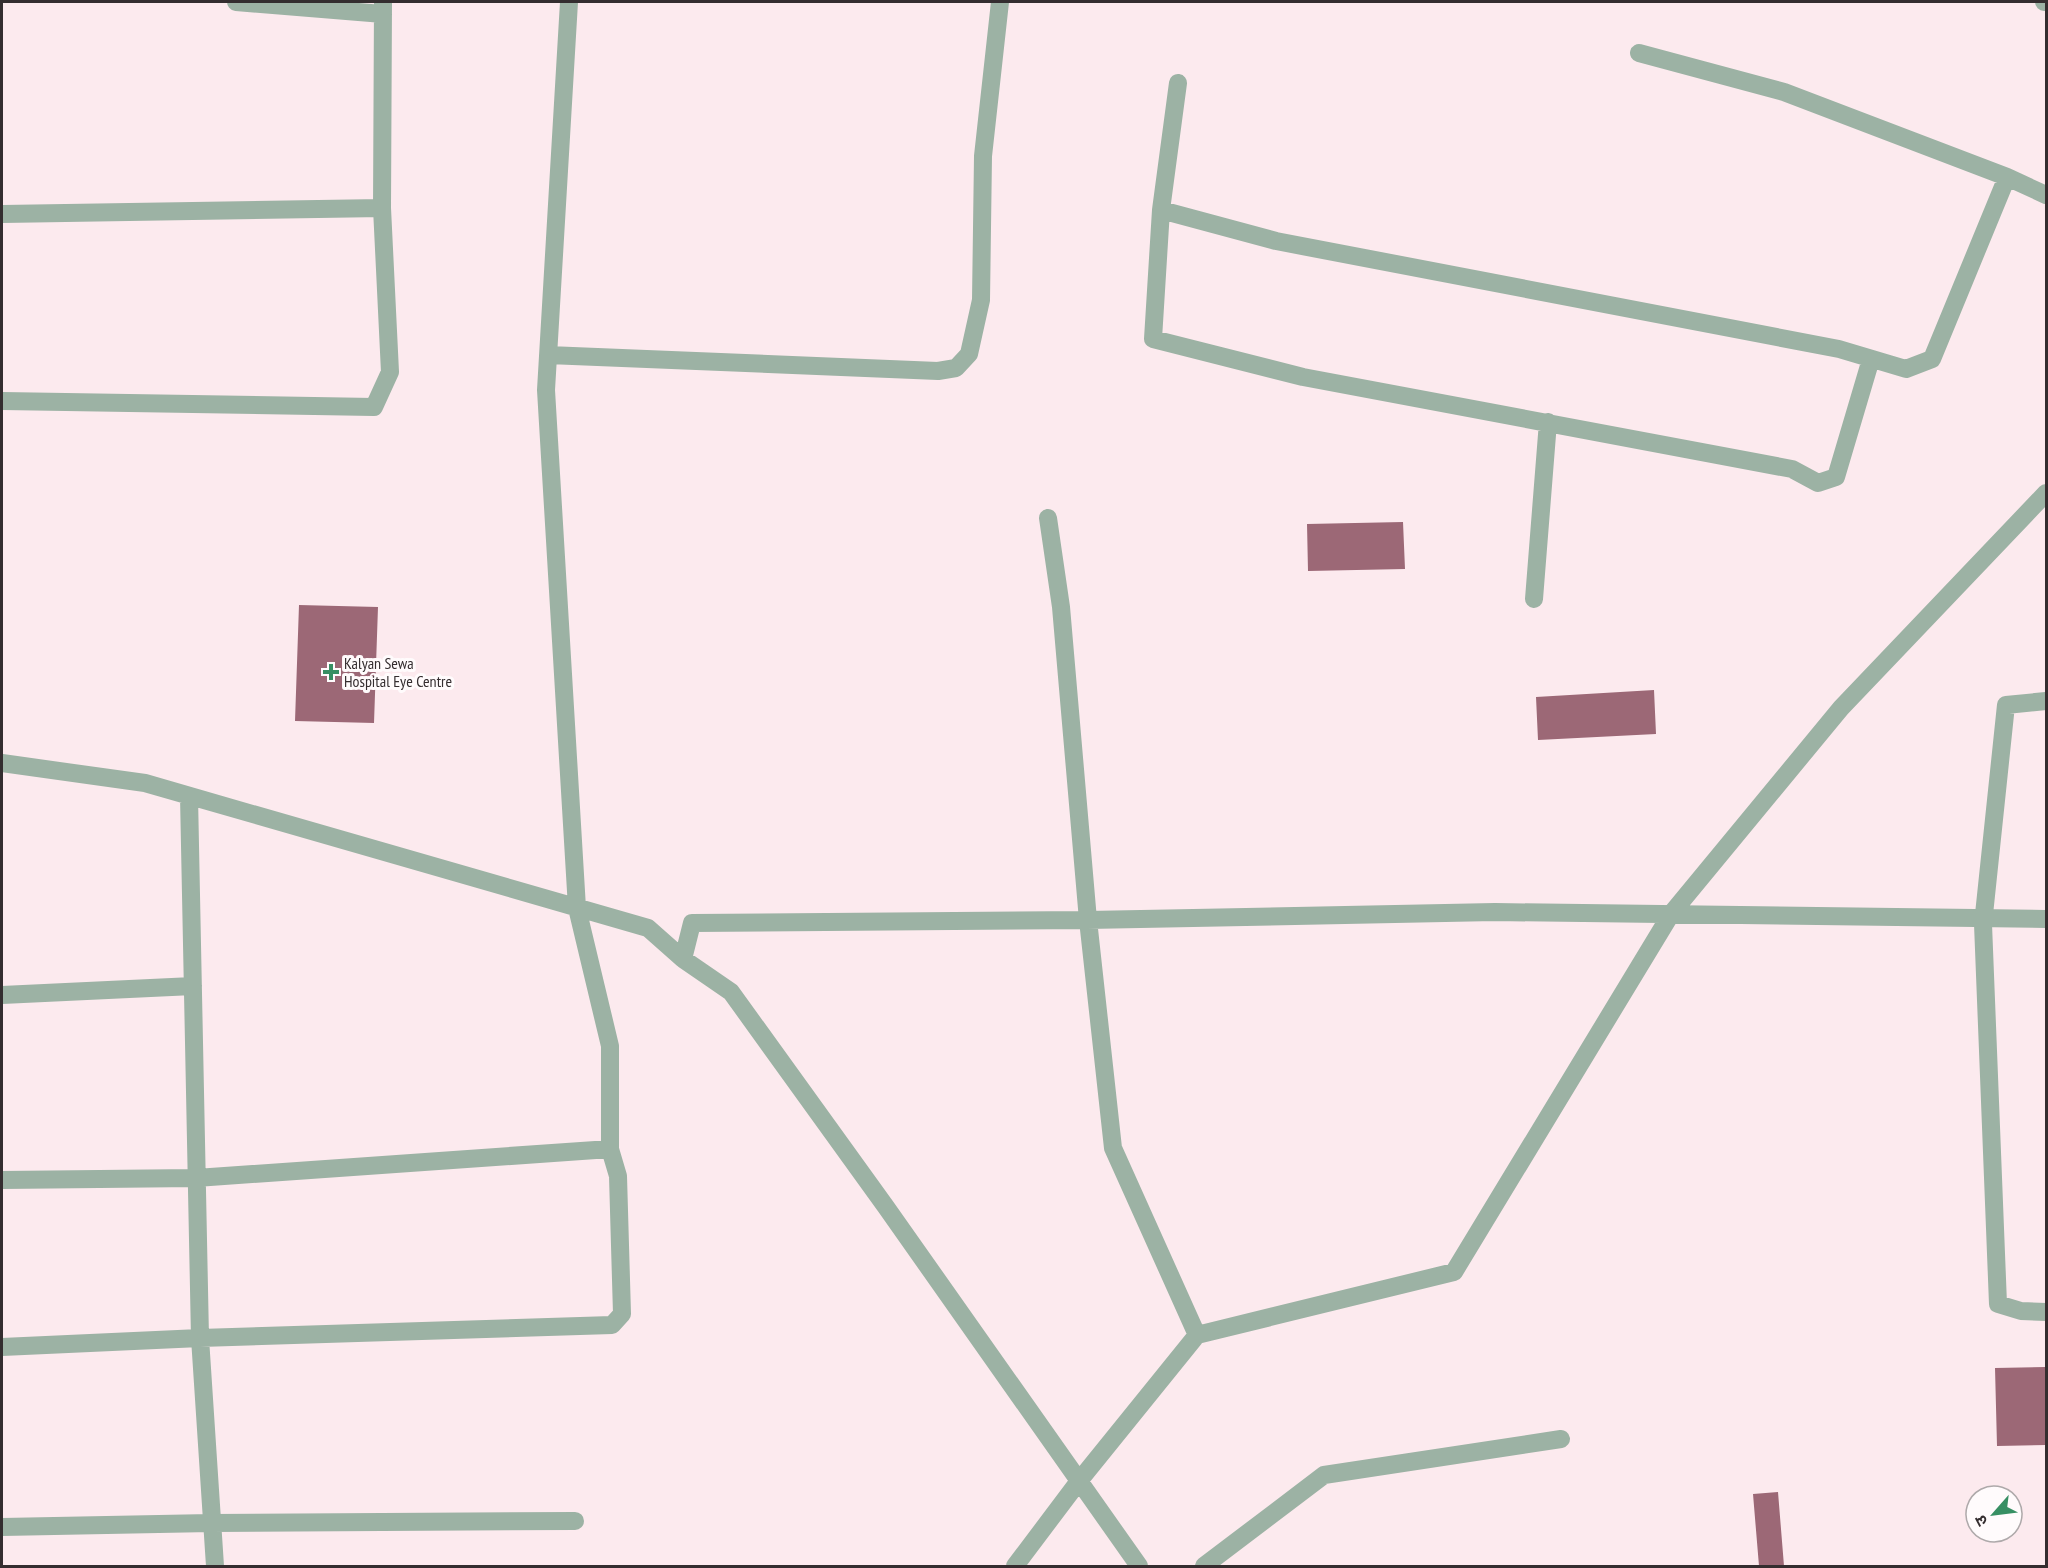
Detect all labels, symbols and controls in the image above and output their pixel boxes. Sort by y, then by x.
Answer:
place label: Kalyan Sewa Hospital Eye Centre [344,653,452,691]
marker: Kalyan Sewa Hospital Eye Centre [322,663,340,681]
north arrow [1964,1484,2024,1544]
text: उ [1969,1512,1992,1530]

